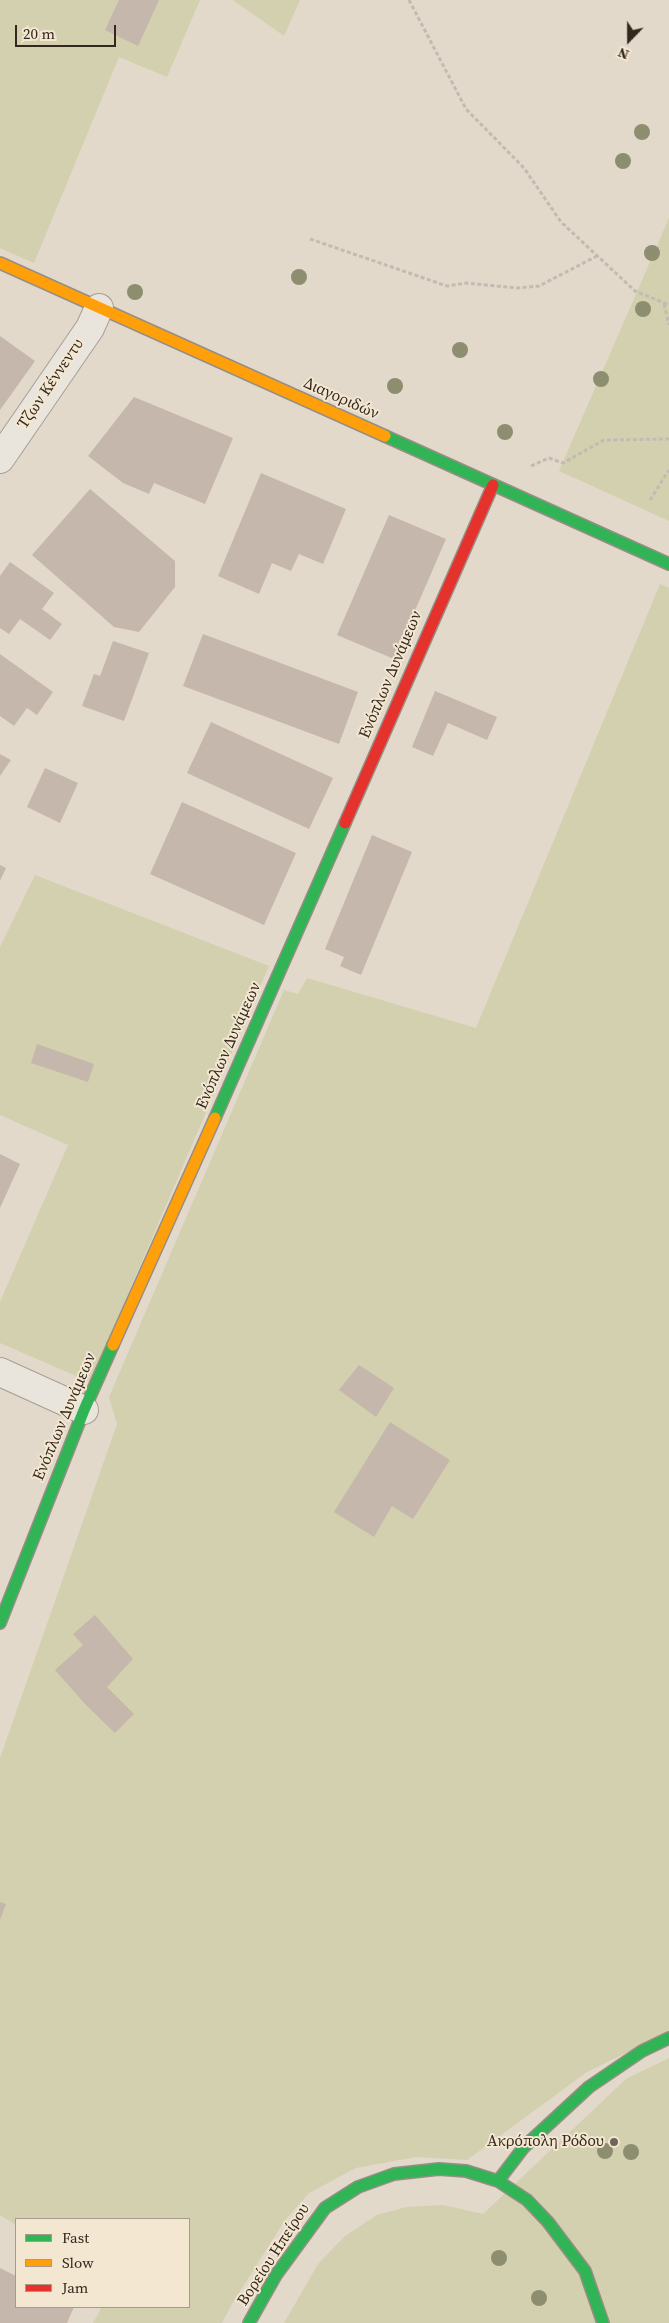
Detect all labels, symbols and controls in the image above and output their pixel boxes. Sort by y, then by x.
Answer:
scale bar [18,15,119,47]
north arrow [604,15,654,65]
text: 20 m [23,23,55,44]
text: N [615,43,632,65]
street label: Τζων Κέννεντυ [14,335,88,433]
street label: Διαγοριδών [300,374,382,424]
street label: Ενόπλων Δυνάμεων [355,608,427,742]
street label: Ενόπλων Δυνάμεων [192,980,266,1112]
street label: Ενόπλων Δυνάμεων [29,1350,101,1484]
place label: Ακρόπολη Ρόδου [487,2132,604,2152]
marker: Ακρόπολη Ρόδου [608,2136,620,2148]
street label: Βορείου Ηπείρου [234,2200,314,2310]
legend [15,2218,190,2308]
text: Fast [62,2227,89,2248]
text: Slow [62,2252,94,2273]
text: Jam [62,2277,88,2298]

